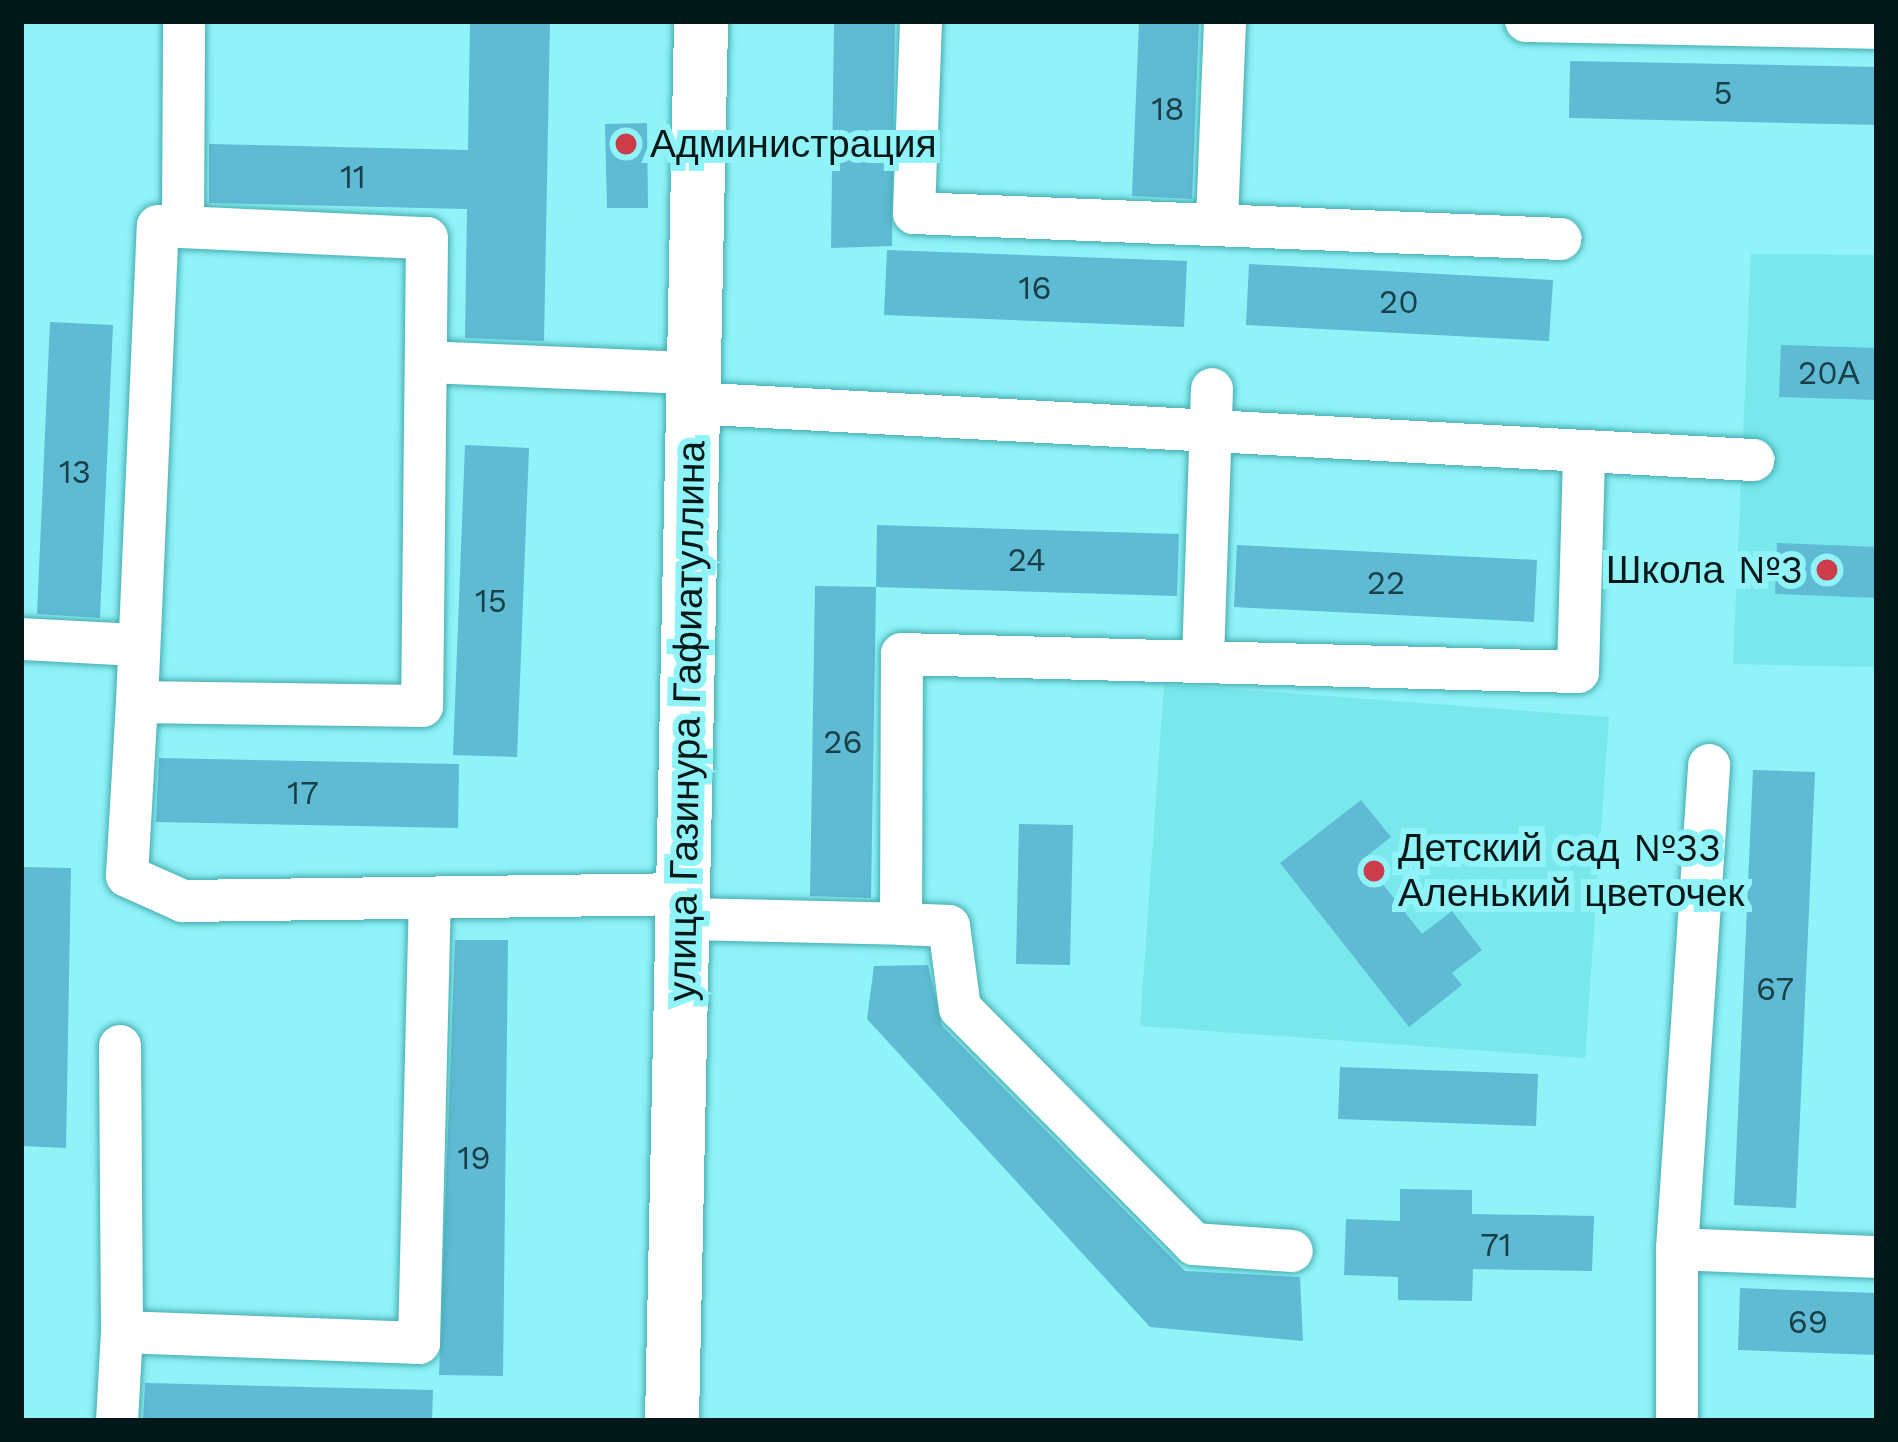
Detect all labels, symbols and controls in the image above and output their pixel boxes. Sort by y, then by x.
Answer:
house number: 5 [1713,73,1733,113]
house number: 18 [1151,89,1185,129]
place label: Администрация [650,121,937,167]
marker: Администрация [613,131,639,157]
house number: 11 [340,157,366,197]
house number: 16 [1019,268,1051,308]
house number: 20 [1379,282,1419,322]
house number: 20А [1798,353,1860,393]
street label: улица Газинура Гафиатуллина [659,440,715,1002]
house number: 13 [59,452,91,492]
house number: 24 [1008,540,1046,580]
place label: Школа №3 [1606,547,1803,593]
marker: Школа №3 [1814,557,1840,583]
house number: 22 [1367,563,1405,603]
house number: 15 [475,581,507,621]
house number: 26 [823,722,863,762]
house number: 17 [287,773,319,813]
place label: Детский сад №33 Аленький цветочек [1398,826,1745,917]
marker: Детский сад №33 Аленький цветочек [1361,858,1387,884]
house number: 67 [1756,969,1794,1009]
house number: 19 [457,1138,491,1178]
house number: 71 [1480,1225,1512,1265]
house number: 69 [1788,1302,1828,1342]

